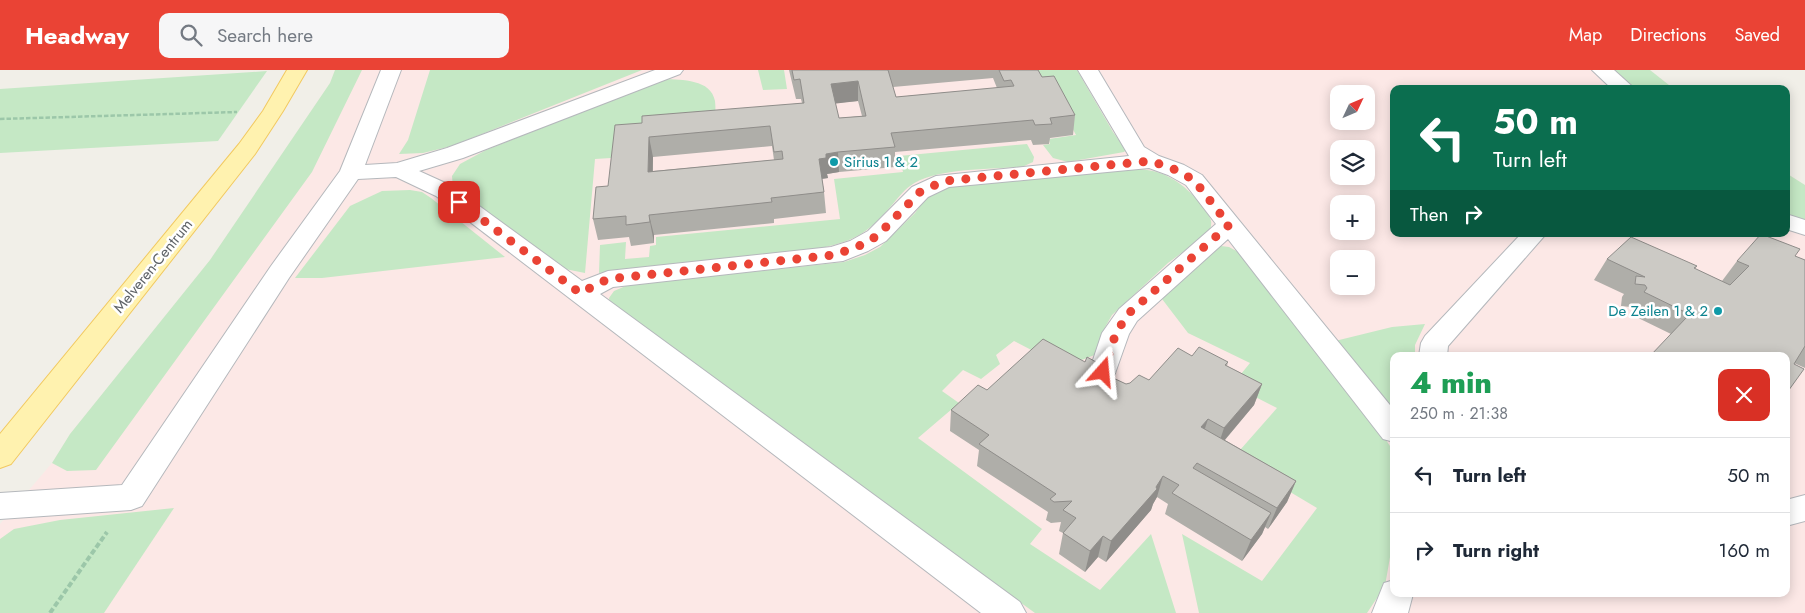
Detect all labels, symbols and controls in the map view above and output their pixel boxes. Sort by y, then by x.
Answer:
search box [159,13,509,58]
text: Headway [25,18,129,53]
icon: search [177,21,205,49]
text: Search here [217,22,313,49]
text: Map [1569,22,1602,48]
text: Directions [1630,22,1706,48]
text: Saved [1734,22,1780,48]
north arrow [1330,85,1375,130]
map controls [1330,85,1375,295]
text: 50 m [1493,97,1578,147]
icon: left [1410,105,1475,170]
button: layers [1330,140,1375,185]
text: Turn left [1493,143,1567,175]
place label: Sirius 1 & 2 [844,151,918,173]
marker: Sirius 1 & 2 [828,156,840,168]
pin [438,181,480,223]
icon: arrive [445,188,473,216]
button: + [1330,195,1375,240]
icon: right [1459,200,1487,228]
text: Then [1410,201,1449,228]
street label: Melveren-Centrum [108,214,198,318]
button: − [1330,250,1375,295]
place label: De Zeilen 1 & 2 [1608,300,1708,322]
marker: De Zeilen 1 & 2 [1712,305,1724,317]
position arrow [1076,345,1128,397]
text: 4 min [1410,361,1492,404]
button: close [1718,369,1770,421]
text: 250 m · 21:38 [1410,402,1508,425]
icon: left [1410,461,1438,489]
text: Turn left [1453,462,1526,489]
text: 50 m [1727,462,1770,489]
icon: right [1410,536,1438,564]
text: Turn right [1453,537,1539,564]
text: 160 m [1719,537,1770,564]

